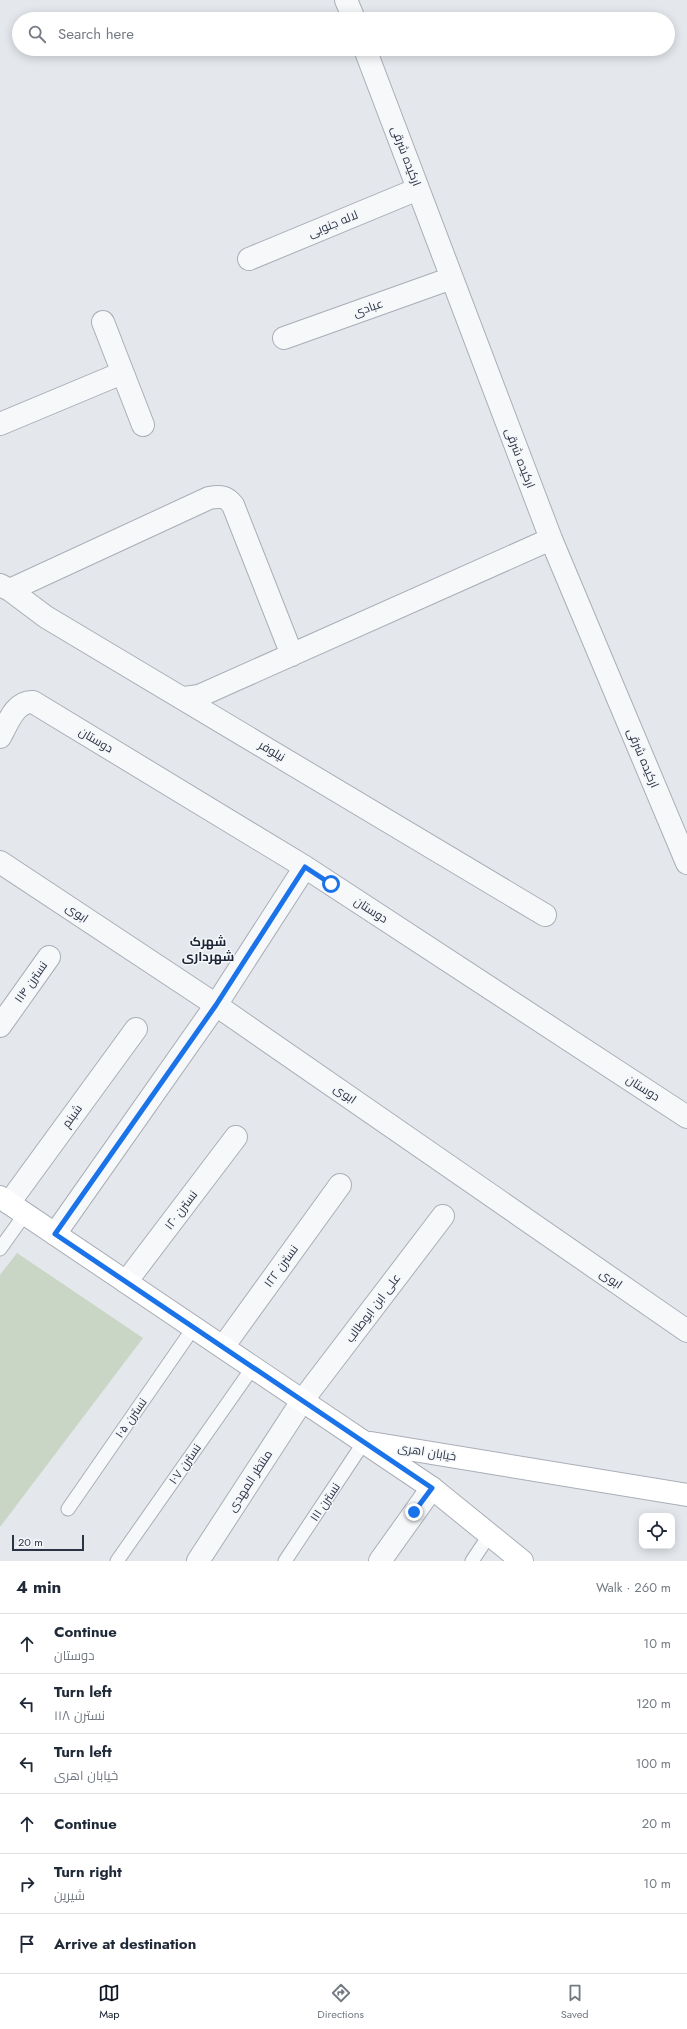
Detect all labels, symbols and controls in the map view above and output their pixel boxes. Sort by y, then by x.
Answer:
search box [12,12,675,56]
icon: search [26,23,48,45]
text: Search here [58,23,134,45]
street label: ارکیده شرقی [386,123,426,189]
street label: لاله جنوبی [305,206,361,242]
street label: عبادی [350,294,386,322]
street label: ارکیده شرقی [500,425,540,491]
street label: دوستان [75,723,117,757]
street label: ارکیده شرقی [622,725,664,791]
street label: نیلوفر [254,735,289,766]
route start [322,875,340,893]
street label: دوستان [350,892,392,928]
street label: ابوی [62,899,92,927]
district label: شهرک شهرداری [182,932,234,966]
street label: نسترن ۱۱۴ [10,957,52,1007]
street label: دوستان [622,1070,664,1106]
street label: ابوی [330,1080,360,1108]
street label: شبنم [57,1101,87,1131]
street label: نسترن ۱۲۰ [160,1186,202,1234]
street label: نسترن ۱۲۲ [259,1241,303,1291]
street label: ابوی [596,1265,626,1293]
street label: علی ابن ابوطالب [341,1270,405,1346]
street label: نسترن ۱۰۵ [111,1394,151,1442]
street label: خیابان اهری [396,1438,458,1466]
street label: نسترن ۱۰۷ [164,1440,206,1488]
street label: منتظر المهدی [223,1446,277,1516]
street label: نسترن ۱۱۱ [305,1479,345,1525]
route end [405,1503,423,1521]
map controls [639,1513,675,1549]
button: locate [639,1513,675,1549]
scale bar [12,1533,84,1552]
text: 20 m [18,1534,43,1550]
text: 4 min [16,1575,61,1599]
text: Walk · 260 m [596,1578,671,1597]
text: Continue [54,1621,117,1643]
icon: ahead [16,1633,38,1655]
text: 10 m [643,1634,671,1653]
text: دوستان [54,1646,94,1665]
text: Turn left [54,1681,112,1703]
icon: left [16,1693,38,1715]
text: 120 m [636,1694,671,1713]
text: نسترن ۱۱۸ [54,1706,105,1725]
text: Turn left [54,1741,112,1763]
icon: left [16,1753,38,1775]
text: 100 m [636,1754,671,1773]
text: خیابان اهری [54,1766,118,1785]
icon: ahead [16,1813,38,1835]
text: Continue [54,1813,117,1835]
text: 20 m [642,1814,671,1833]
text: Turn right [54,1861,122,1883]
icon: right [16,1873,38,1895]
text: 10 m [643,1874,671,1893]
text: شیرین [54,1886,85,1905]
icon: arrive [16,1933,38,1955]
text: Arrive at destination [54,1933,196,1955]
tab: Map [98,1982,120,2022]
tab: Directions [317,1982,364,2022]
tab: Saved [561,1982,589,2022]

